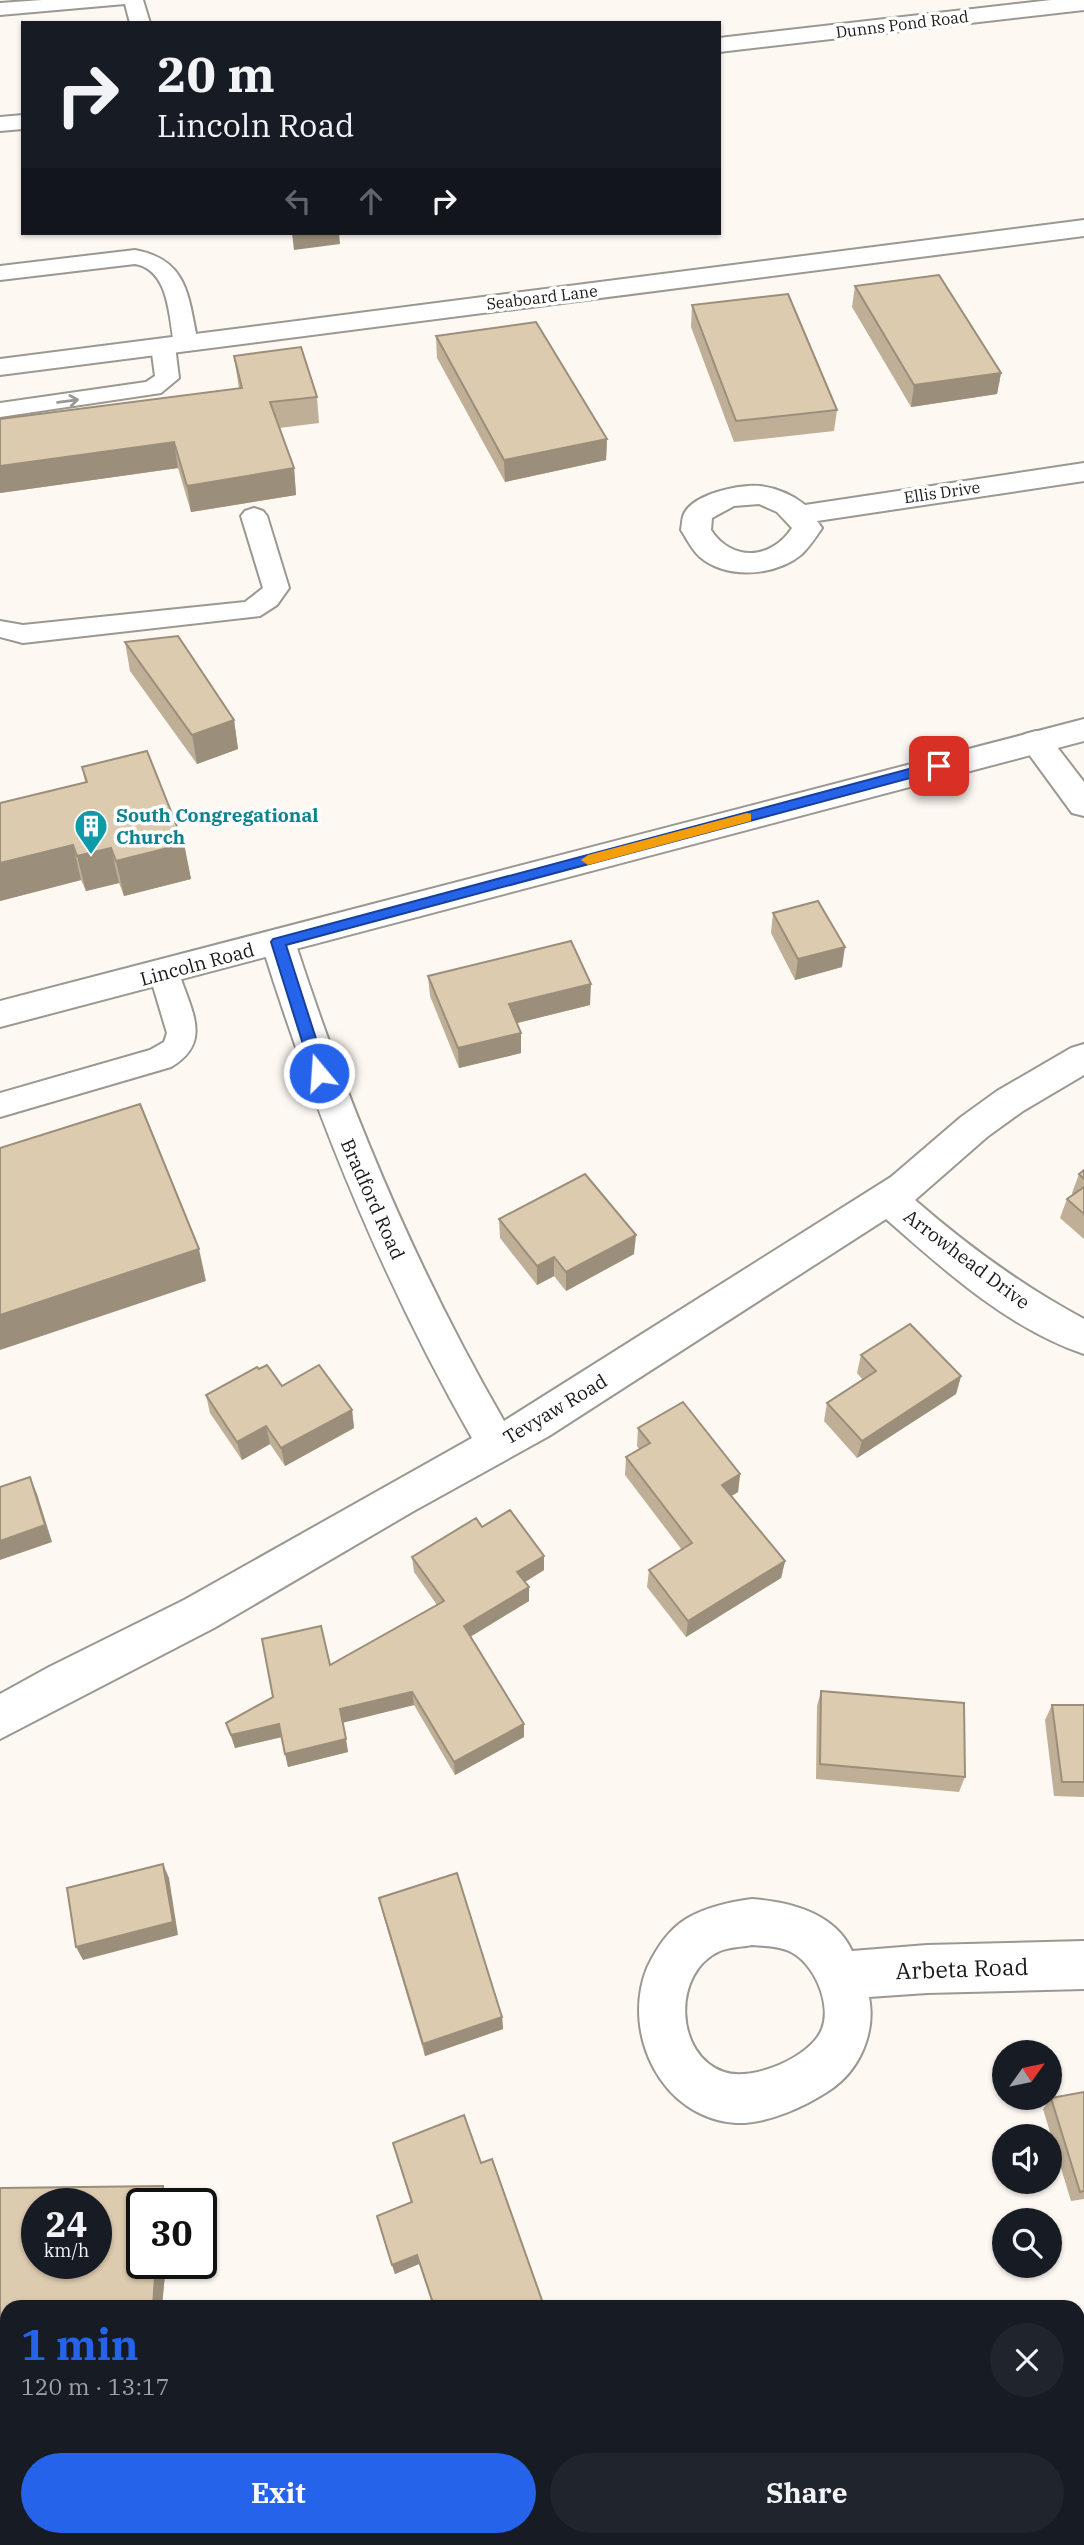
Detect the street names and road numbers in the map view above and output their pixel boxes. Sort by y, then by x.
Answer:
street label: Dunns Pond Road [834,6,970,42]
street label: Seaboard Lane [485,280,599,314]
street label: Ellis Drive [903,477,981,507]
street label: Lincoln Road [137,937,257,991]
street label: Bradford Road [336,1135,410,1263]
street label: Arrowhead Drive [899,1204,1035,1314]
street label: Tevyaw Road [499,1369,611,1449]
street label: Arbeta Road [895,1951,1029,1985]

